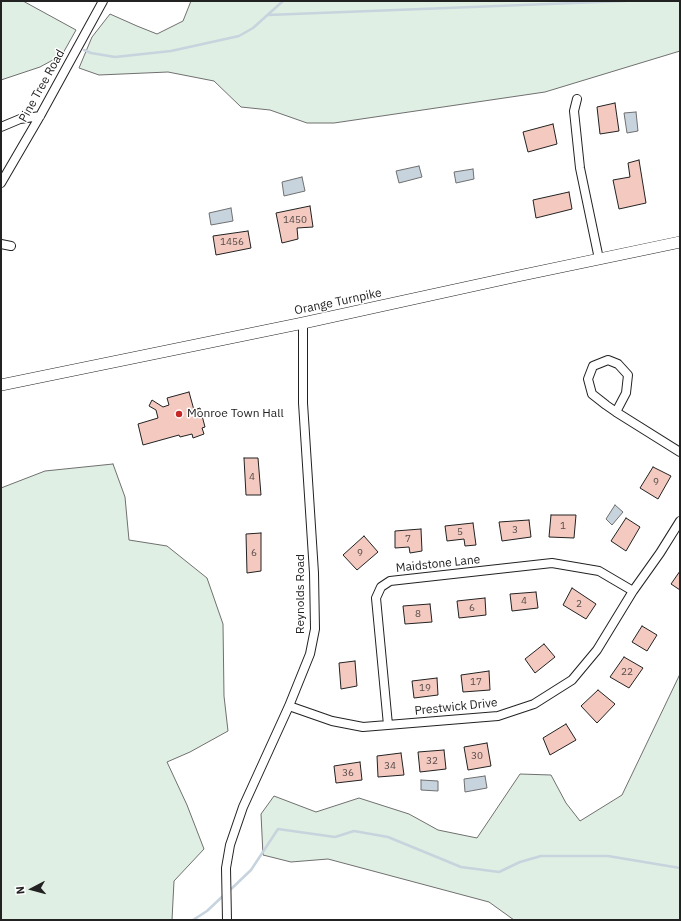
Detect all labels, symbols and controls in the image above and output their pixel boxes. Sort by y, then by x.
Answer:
street label: Pine Tree Road [16,47,68,125]
house number: 1450 [283,214,307,226]
house number: 1456 [220,236,244,248]
street label: Orange Turnpike [293,286,383,318]
place label: Monroe Town Hall [187,407,284,421]
marker: Monroe Town Hall [174,409,184,419]
house number: 4 [249,471,255,483]
house number: 9 [653,476,659,488]
house number: 1 [560,520,566,532]
house number: 3 [512,524,518,536]
house number: 5 [457,526,463,538]
house number: 7 [405,533,411,545]
house number: 6 [251,547,257,559]
house number: 9 [357,547,363,559]
street label: Maidstone Lane [395,552,481,576]
street label: Reynolds Road [294,554,308,634]
house number: 4 [521,595,527,607]
house number: 2 [576,598,582,610]
house number: 6 [469,602,475,614]
house number: 8 [415,608,421,620]
house number: 22 [621,666,633,678]
house number: 17 [470,676,482,688]
house number: 19 [419,682,431,694]
street label: Prestwick Drive [414,695,498,719]
house number: 30 [471,750,483,762]
house number: 32 [426,755,438,767]
house number: 34 [384,760,396,772]
house number: 36 [342,767,354,779]
north arrow [12,869,52,909]
text: N [13,886,27,895]

